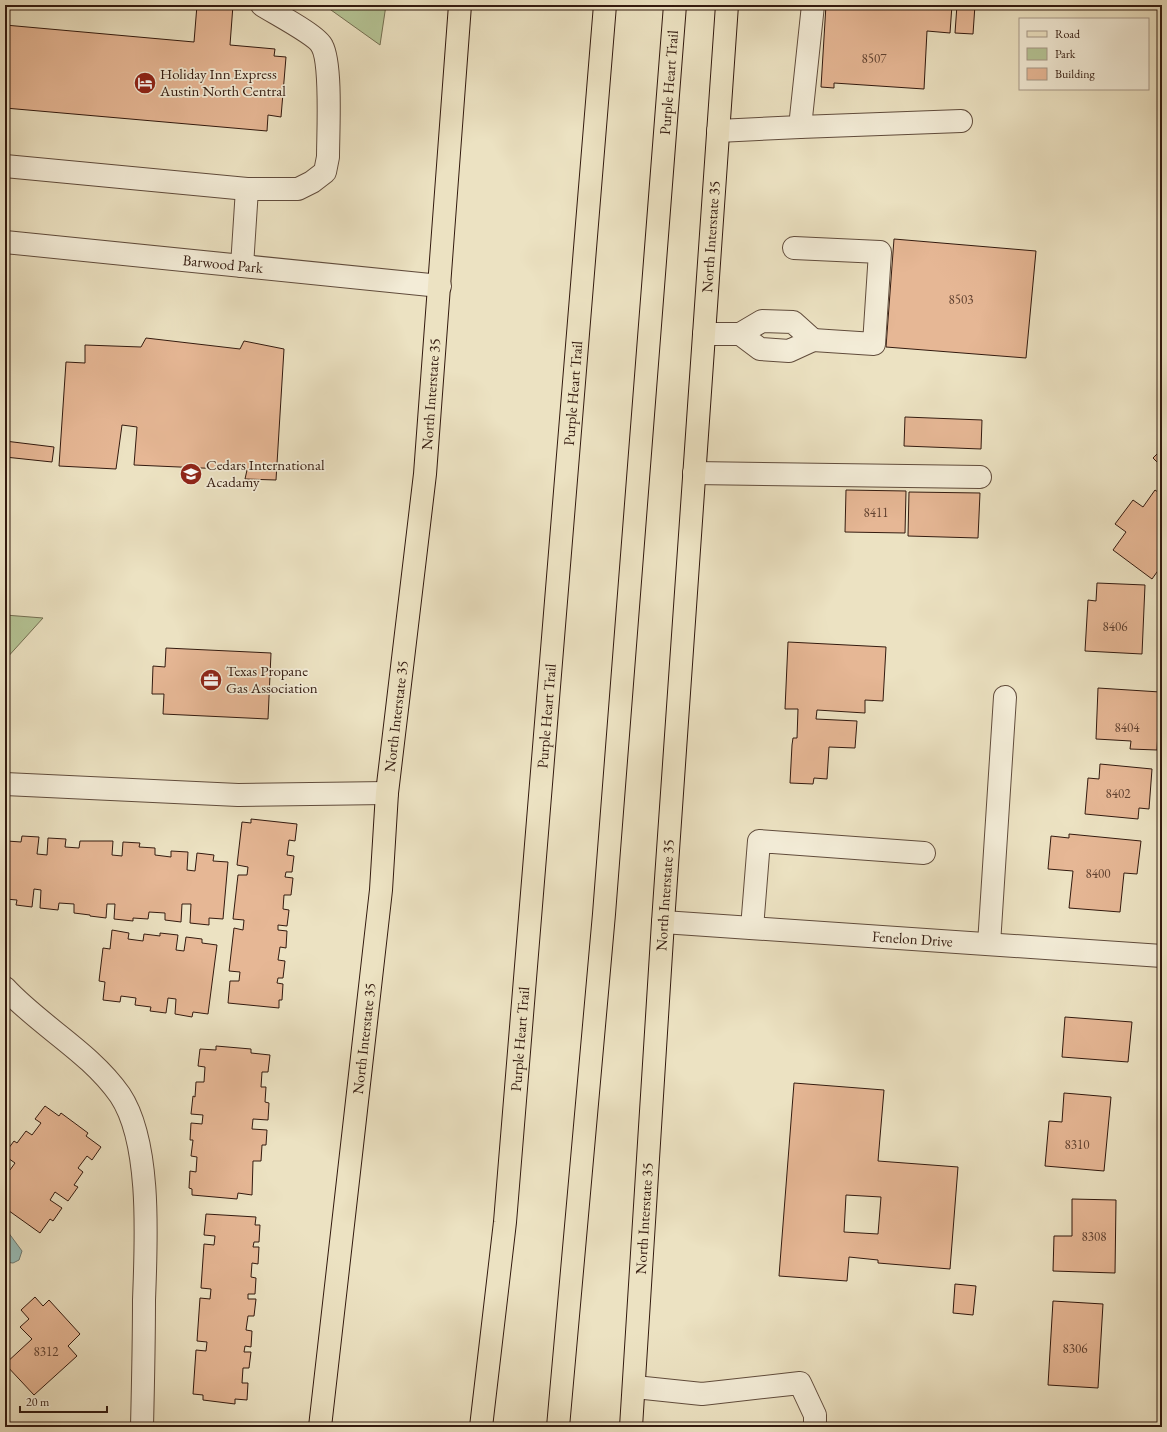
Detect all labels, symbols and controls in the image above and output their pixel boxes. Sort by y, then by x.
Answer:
legend [1019,18,1149,90]
text: Road [1055,26,1081,42]
street label: Purple Heart Trail [655,29,682,136]
text: Park [1055,46,1076,62]
house number: 8507 [862,50,887,67]
place label: Holiday Inn Express Austin North Central [159,64,286,100]
text: Building [1055,66,1096,82]
hotel icon: Holiday Inn Express Austin North Central [132,70,158,96]
street label: North Interstate 35 [697,180,724,293]
street label: Barwood Park [182,250,265,277]
house number: 8503 [949,291,973,308]
street label: North Interstate 35 [417,338,444,451]
street label: Purple Heart Trail [559,340,586,446]
place label: Cedars International Acadamy [205,455,325,491]
school or university icon: Cedars International Acadamy [178,461,204,487]
house number: 8411 [864,504,888,521]
house number: 8406 [1103,618,1127,635]
street label: North Interstate 35 [380,659,412,773]
place label: Texas Propane Gas Association [226,661,318,697]
street label: Purple Heart Trail [532,663,560,769]
office icon: Texas Propane Gas Association [198,667,224,693]
house number: 8404 [1115,719,1140,736]
house number: 8402 [1106,785,1131,802]
street label: North Interstate 35 [651,839,678,952]
house number: 8400 [1086,865,1110,882]
street label: Fenelon Drive [871,926,954,951]
street label: North Interstate 35 [348,982,379,1095]
street label: Purple Heart Trail [506,986,533,1092]
house number: 8310 [1065,1136,1089,1153]
street label: North Interstate 35 [631,1162,657,1275]
house number: 8308 [1082,1228,1106,1245]
house number: 8306 [1063,1340,1087,1357]
house number: 8312 [34,1343,59,1360]
scale bar [20,1388,107,1414]
text: 20 m [26,1394,50,1410]

